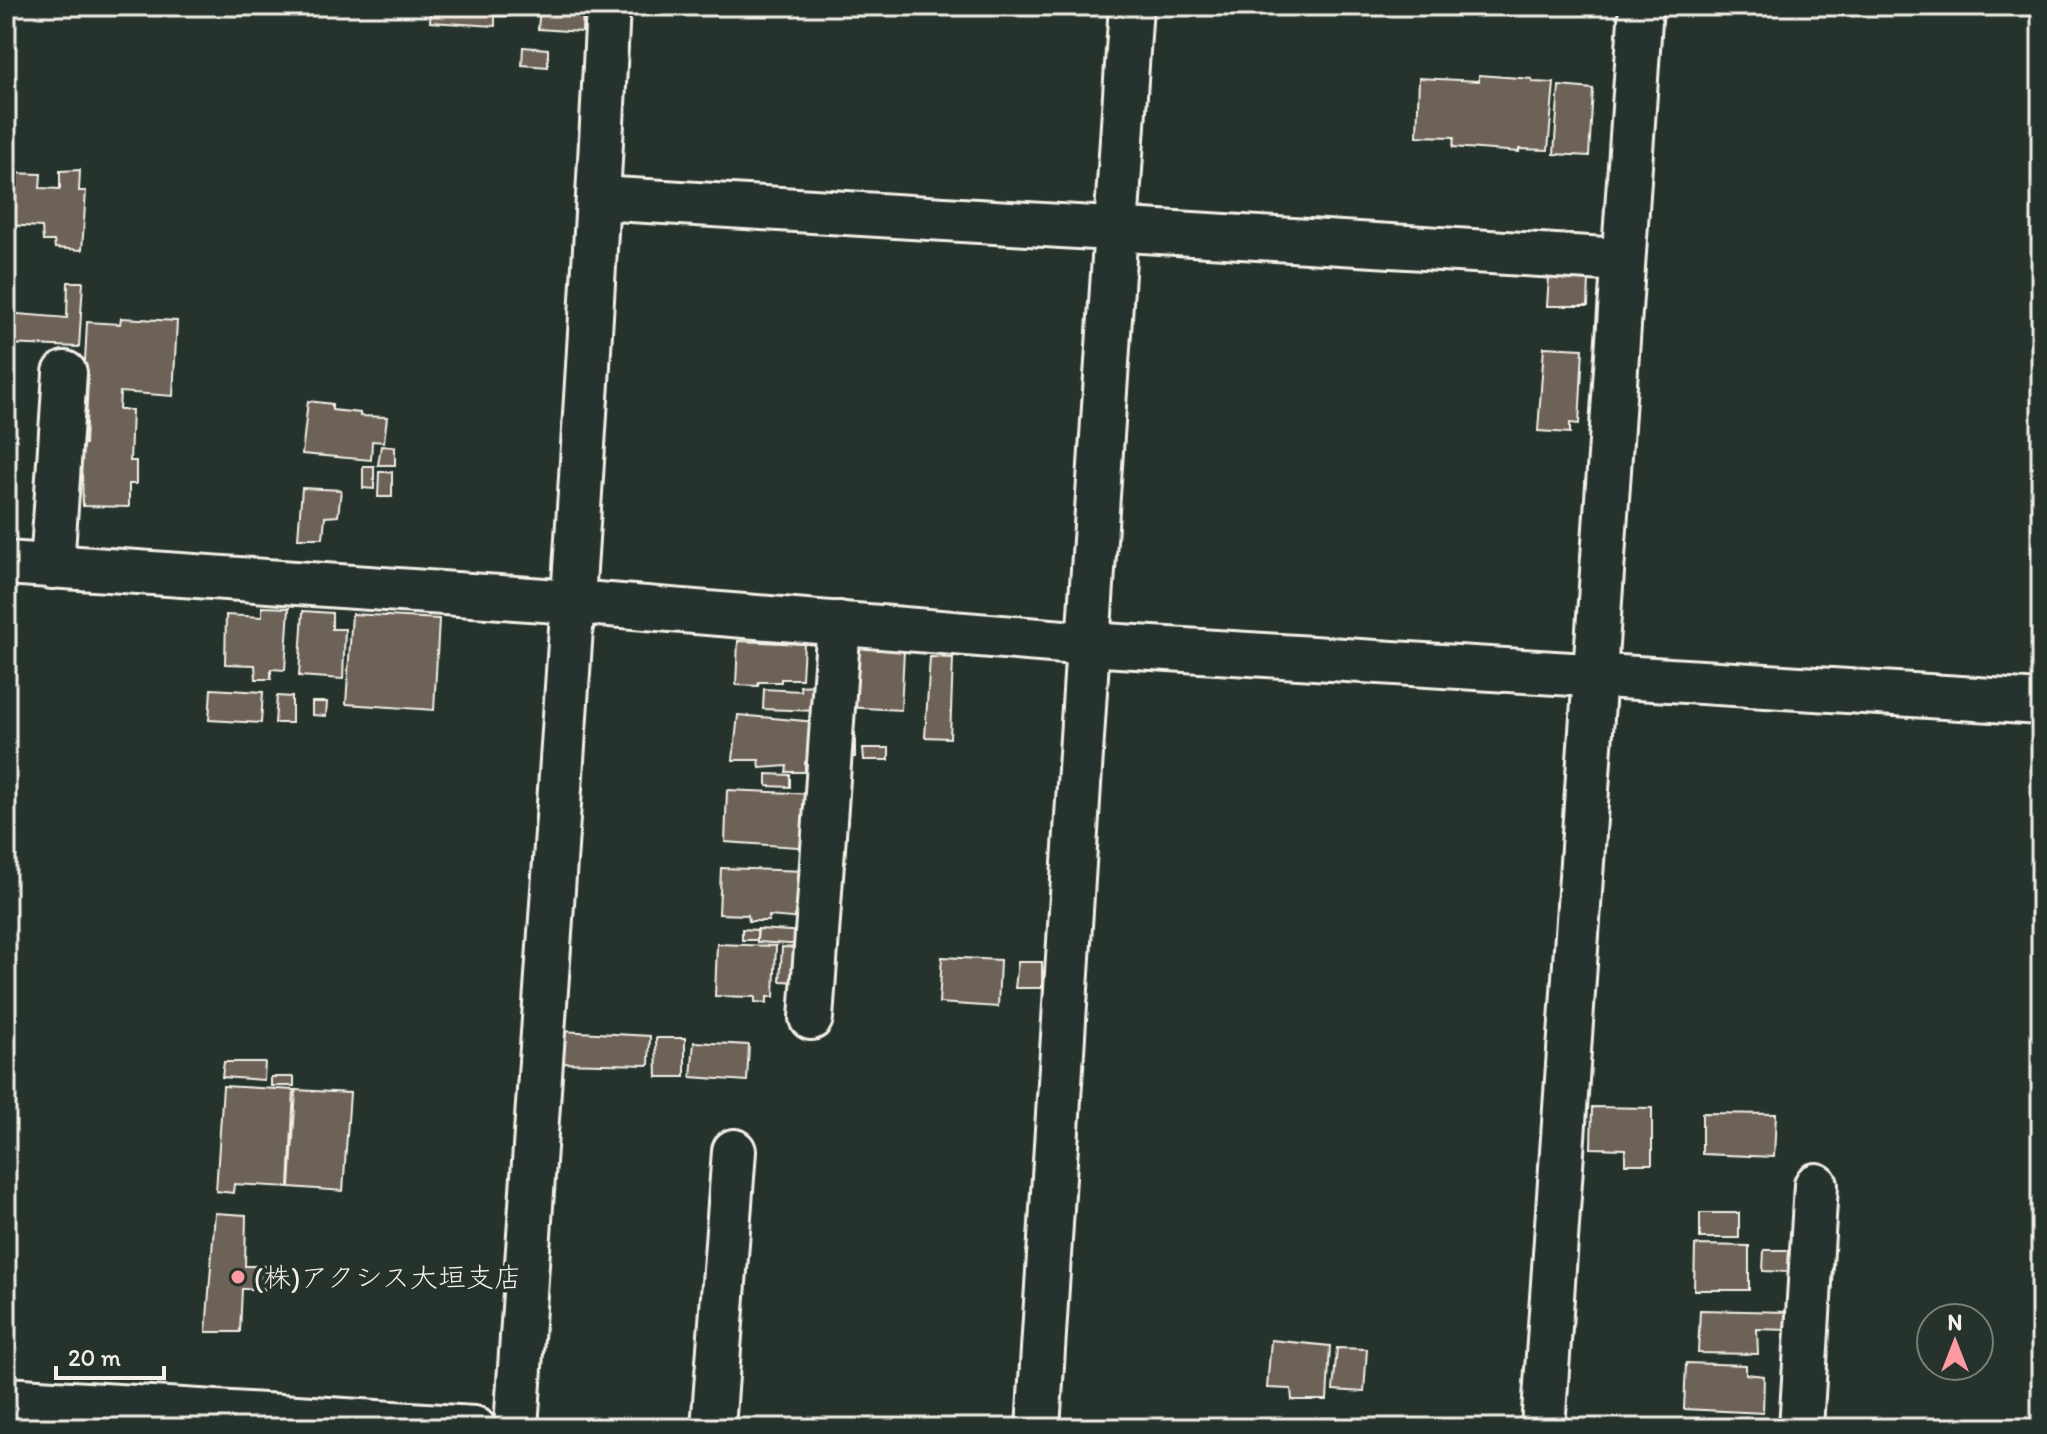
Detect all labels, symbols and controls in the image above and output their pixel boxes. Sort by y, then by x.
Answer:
place label: (株)アクシス大垣支店 [254,1260,522,1294]
marker: (株)アクシス大垣支店 [229,1268,247,1286]
north arrow [1915,1302,1995,1382]
text: N [1948,1309,1962,1336]
scale bar [56,1330,164,1380]
text: 20 m [68,1343,121,1372]

